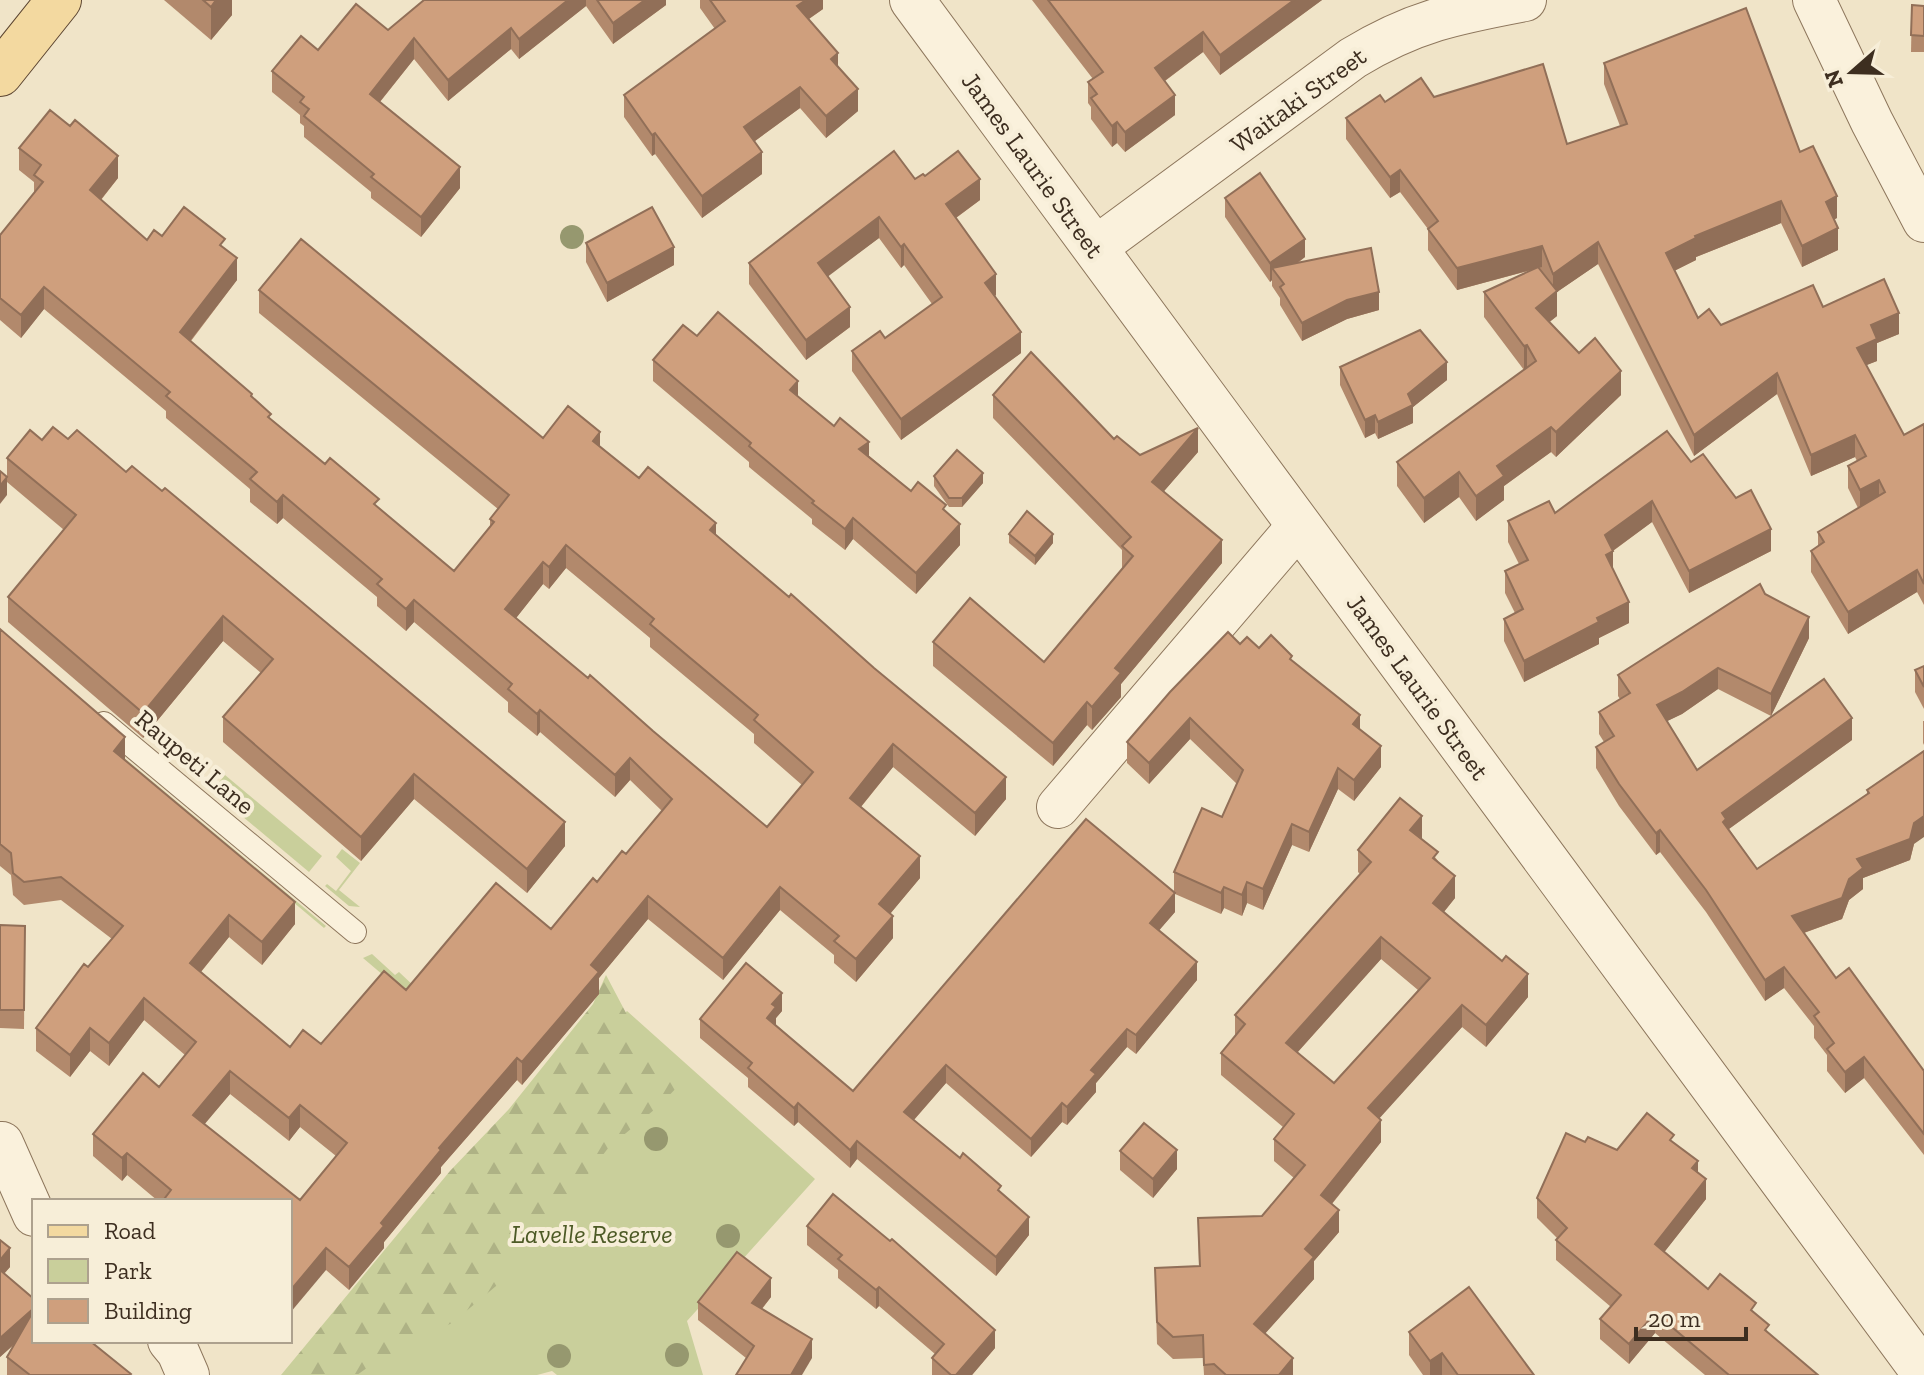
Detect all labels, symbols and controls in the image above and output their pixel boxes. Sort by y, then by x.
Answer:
north arrow [1812,32,1892,112]
street label: Waitaki Street [1224,40,1373,160]
street label: James Laurie Street [955,66,1111,264]
text: N [1818,66,1849,91]
street label: James Laurie Street [1340,588,1496,786]
street label: Raupeti Lane [129,703,261,821]
legend [32,1199,292,1343]
text: Road [104,1216,156,1245]
park label: Lavelle Reserve [511,1218,673,1250]
text: Park [104,1256,152,1285]
scale bar [1636,1291,1746,1341]
text: Building [104,1296,192,1325]
text: 20 m [1648,1304,1701,1333]

